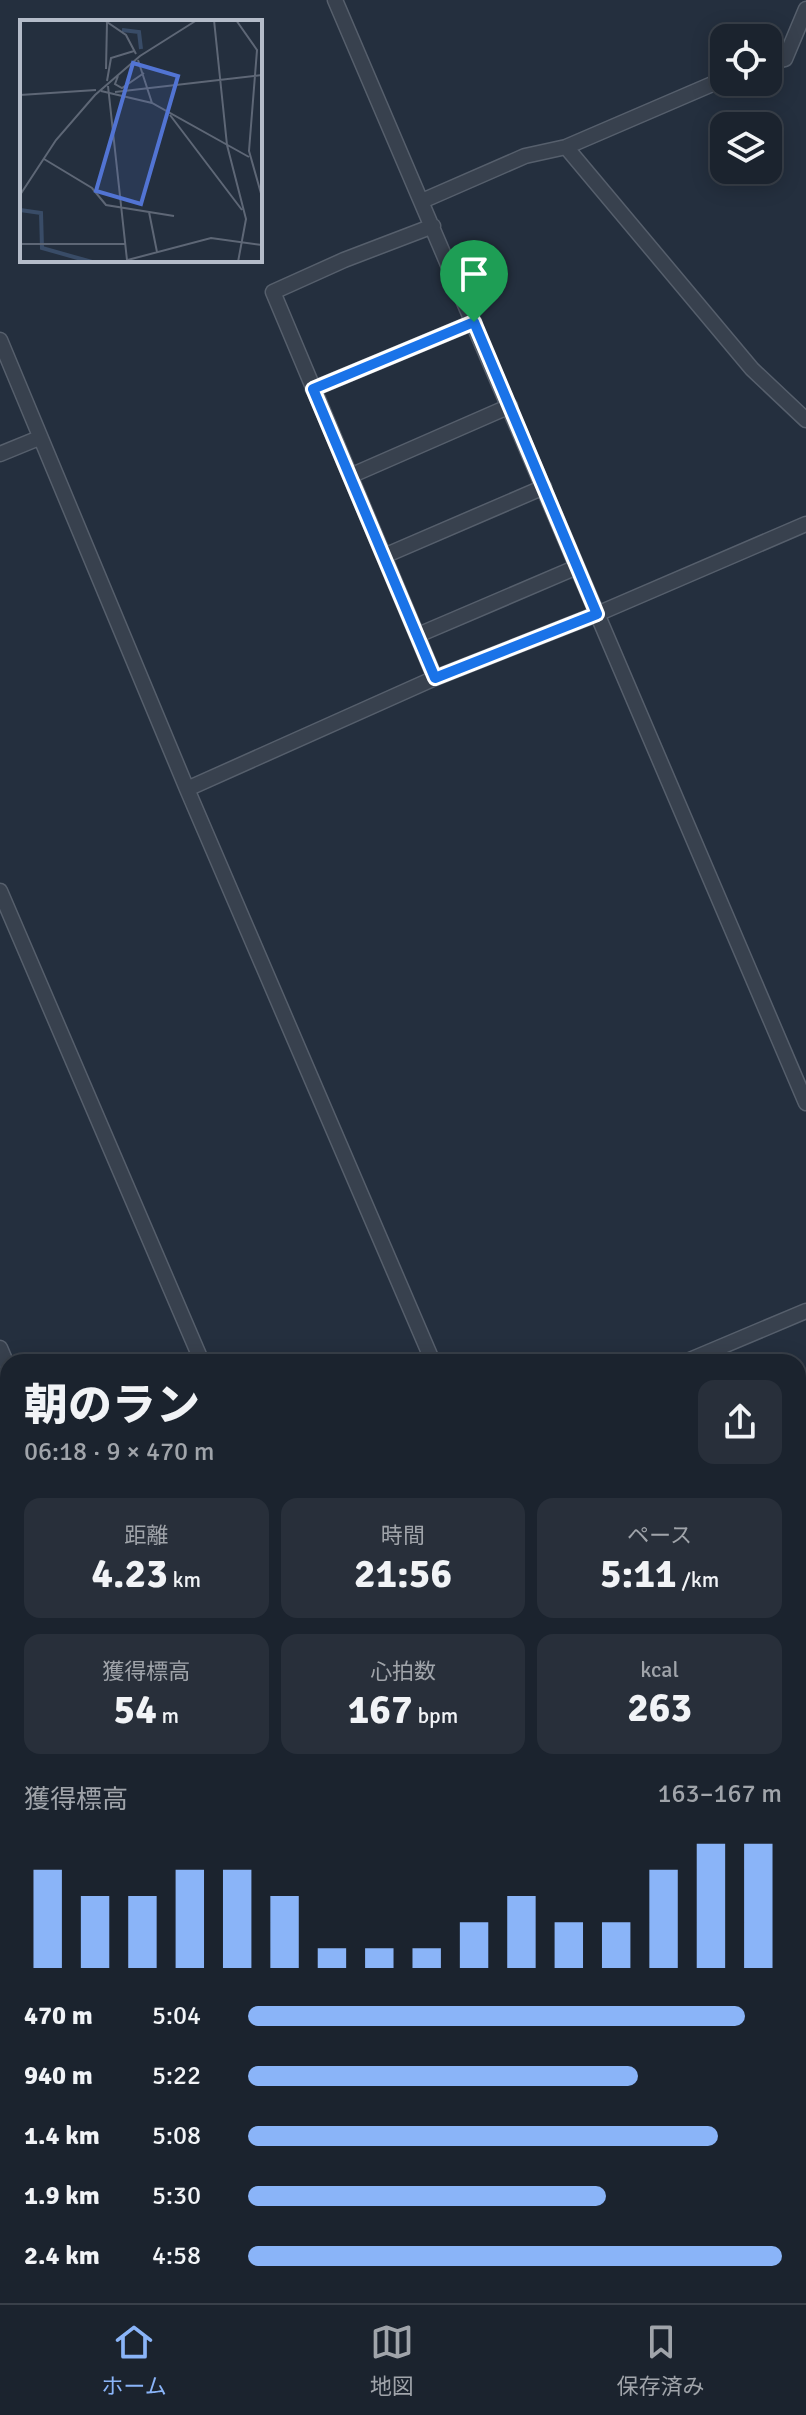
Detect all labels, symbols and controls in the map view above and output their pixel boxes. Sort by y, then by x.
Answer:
inset map [20,20,262,262]
map controls [710,24,782,184]
button: locate [710,24,782,96]
button: layers [710,112,782,184]
pin [440,240,508,322]
icon: arrive [452,252,496,296]
text: 朝のラン [24,1379,200,1433]
button: share [698,1380,782,1464]
text: 06:18 · 9 × 470 m [24,1436,215,1468]
text: 距離 [124,1522,168,1549]
text: 時間 [381,1522,425,1549]
text: ペース [627,1522,692,1549]
text: 4.23 [91,1549,168,1599]
text: 21:56 [354,1549,452,1599]
text: 5:11 [600,1549,677,1599]
text: km [168,1566,201,1593]
text: /km [677,1566,719,1593]
text: kcal [640,1656,679,1683]
text: 獲得標高 [102,1658,190,1685]
text: 心拍数 [370,1658,436,1685]
text: 263 [627,1683,692,1733]
text: 54 [114,1685,157,1735]
text: 167 [348,1685,413,1735]
text: m [157,1702,179,1729]
text: bpm [413,1702,458,1729]
text: 163–167 m [658,1778,782,1810]
text: 獲得標高 [24,1784,128,1816]
text: 470 m [24,2000,93,2032]
text: 5:04 [152,2000,201,2032]
text: 940 m [24,2060,93,2092]
text: 5:22 [152,2060,201,2092]
text: 1.4 km [24,2120,100,2152]
text: 5:08 [152,2120,201,2152]
text: 1.9 km [24,2180,100,2212]
text: 5:30 [152,2180,201,2212]
text: 2.4 km [24,2240,100,2272]
text: 4:58 [152,2240,201,2272]
tab: ホーム [101,2320,167,2400]
tab: 地図 [370,2320,414,2400]
tab: 保存済み [617,2320,705,2400]

